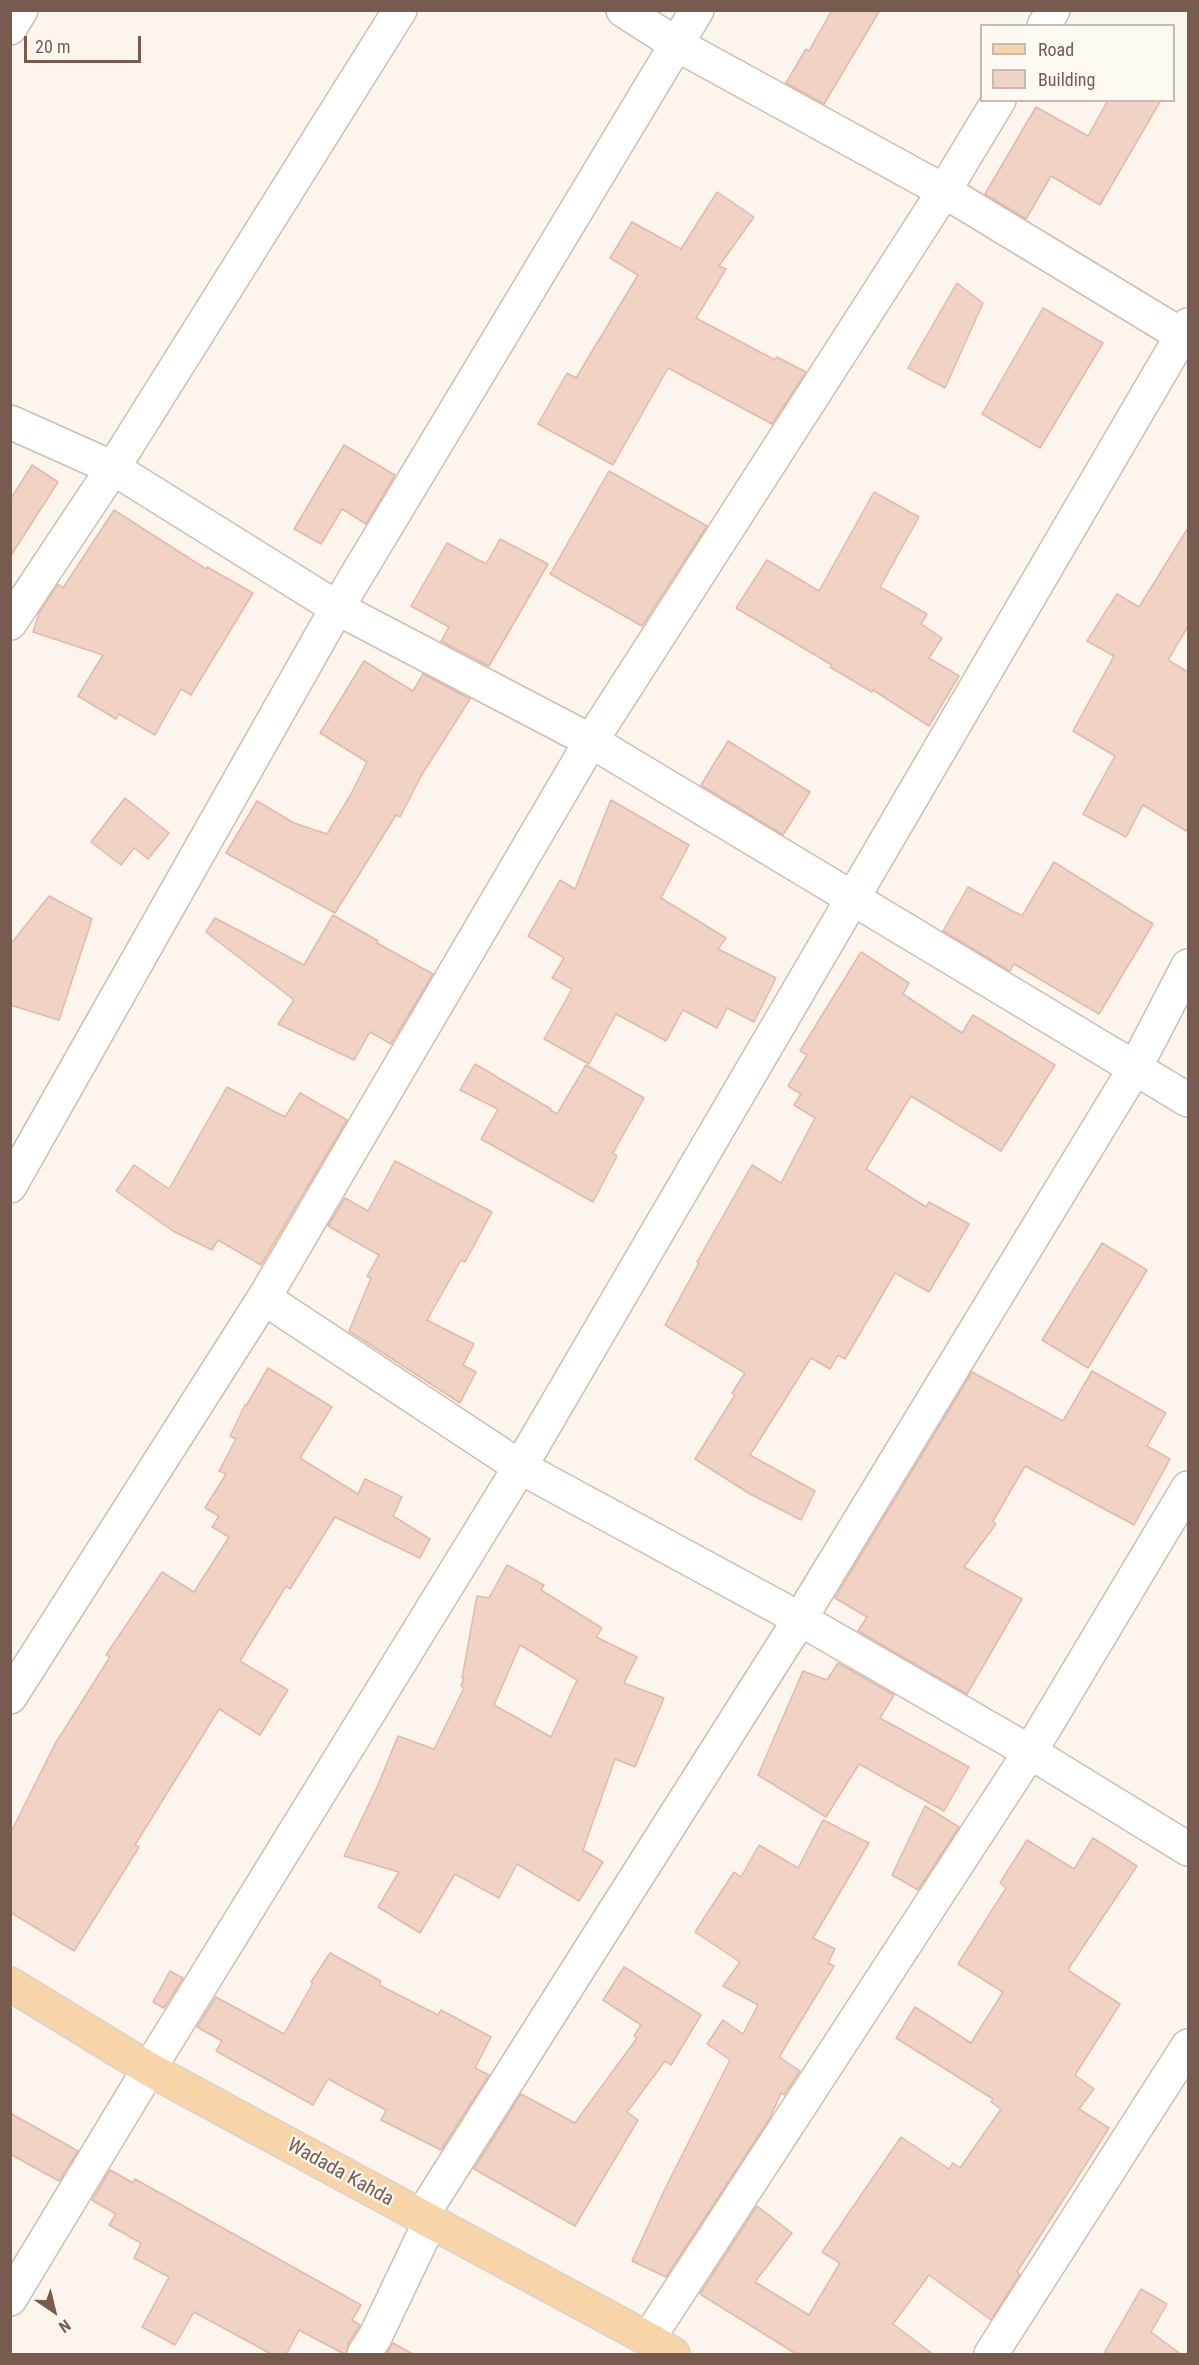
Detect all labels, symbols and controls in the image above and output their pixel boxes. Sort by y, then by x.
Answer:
scale bar [27,24,144,62]
legend [980,24,1175,102]
text: 20 m [35,36,70,57]
text: Road [1038,39,1074,60]
text: Building [1038,69,1095,90]
street label: Wadada Kahda [283,2134,397,2212]
north arrow [24,2281,84,2341]
text: N [55,2316,74,2337]

